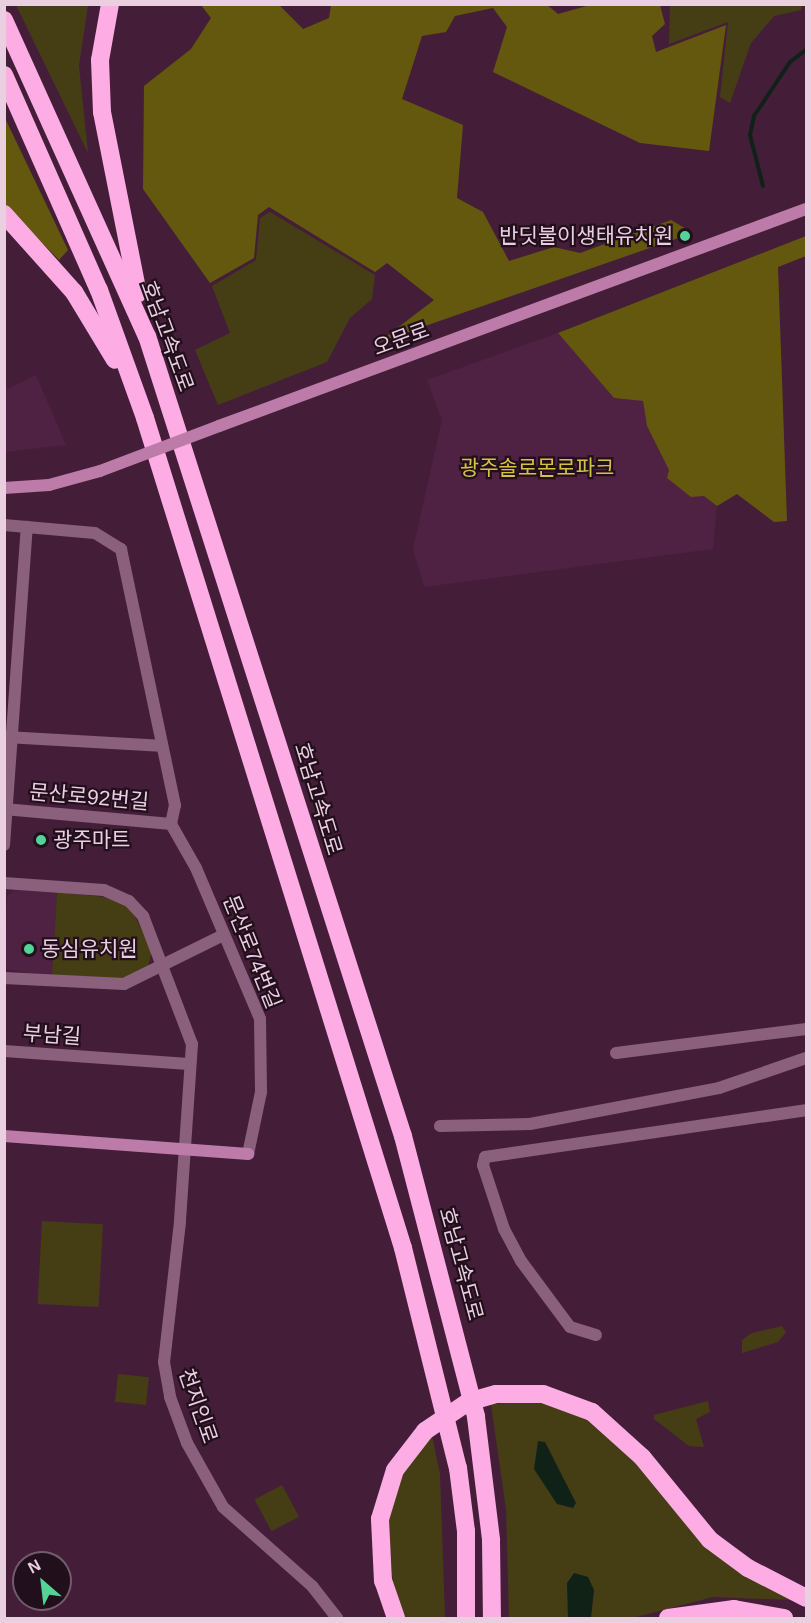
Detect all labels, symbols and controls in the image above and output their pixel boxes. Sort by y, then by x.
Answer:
place label: 반딧불이생태유치원 [499,223,673,249]
marker: 반딧불이생태유치원 [678,229,692,243]
street label: 호남고속도로 [135,277,199,395]
street label: 오문로 [369,317,433,361]
park label: 광주솔로몬로파크 [460,455,614,481]
street label: 호남고속도로 [289,740,347,858]
street label: 문산로92번길 [28,779,150,815]
place label: 광주마트 [53,827,130,853]
marker: 광주마트 [34,833,48,847]
street label: 문산로74번길 [218,892,286,1012]
place label: 동심유치원 [41,936,138,962]
marker: 동심유치원 [22,942,36,956]
street label: 부남길 [22,1020,82,1050]
street label: 호남고속도로 [434,1205,488,1323]
street label: 천지인로 [174,1365,222,1447]
north arrow [12,1551,72,1611]
text: N [25,1556,43,1577]

